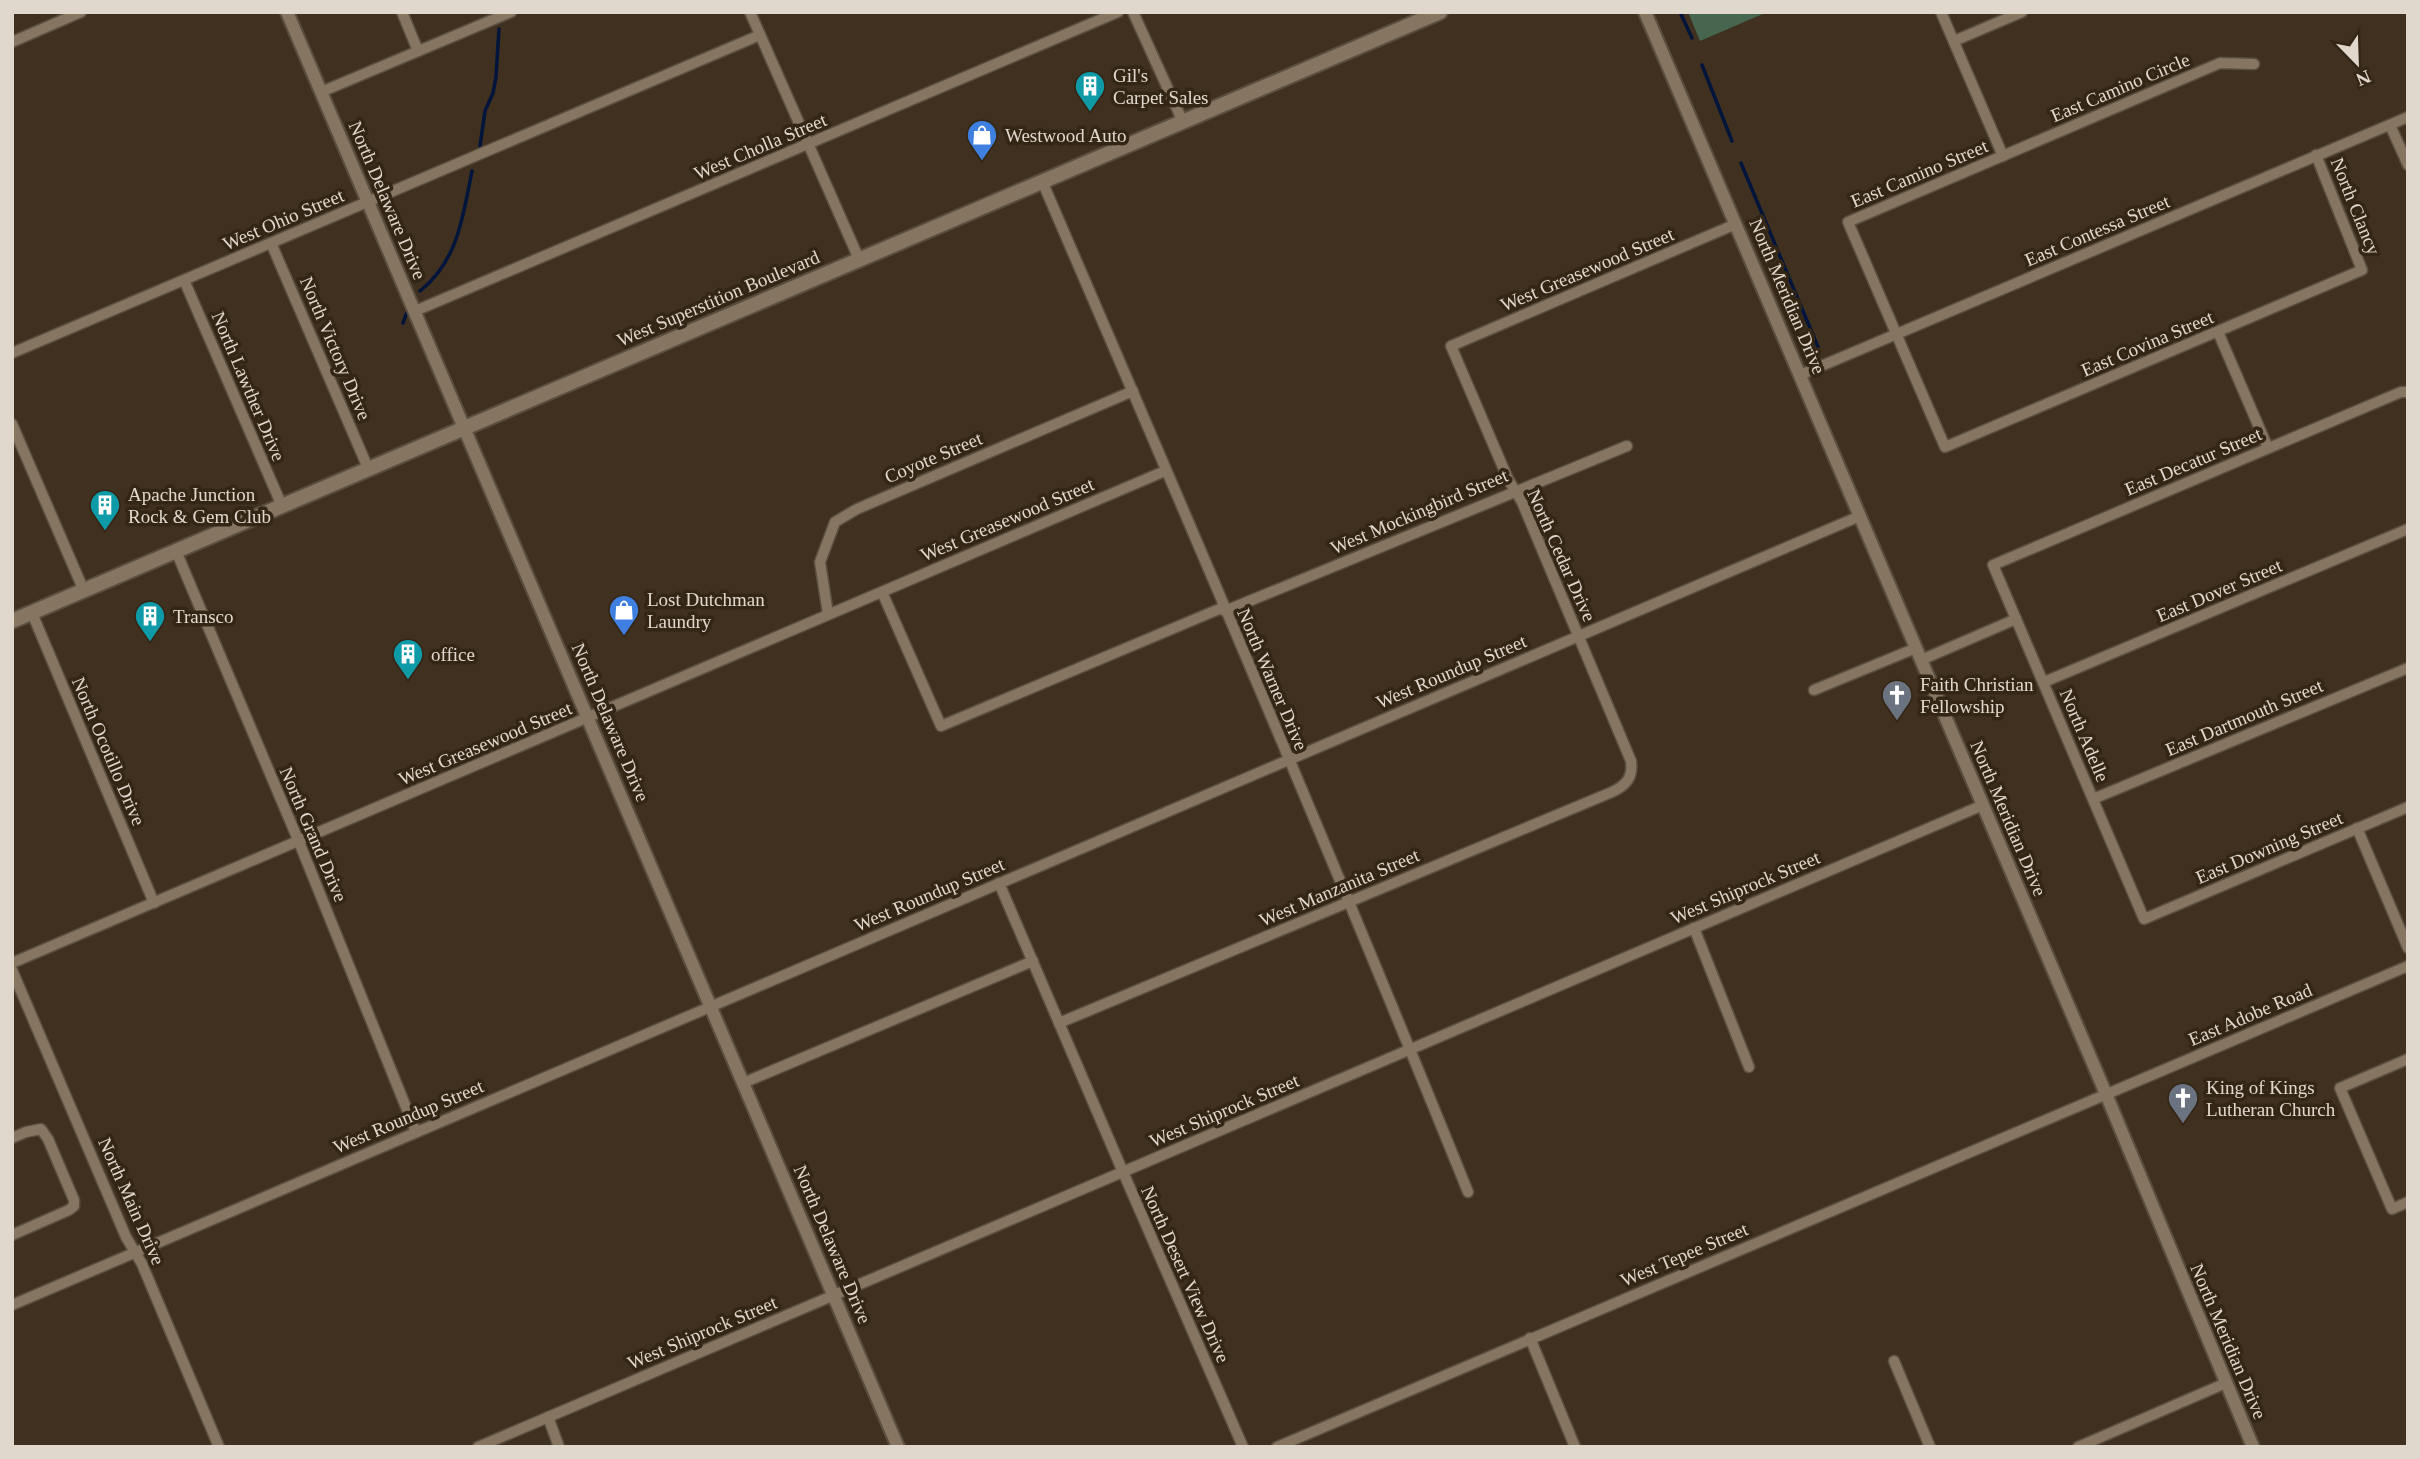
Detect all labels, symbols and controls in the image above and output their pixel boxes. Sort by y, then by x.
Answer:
north arrow [2322,28,2392,98]
street label: East Camino Circle [2048,49,2193,126]
place label: Gil's Carpet Sales [1113,65,1209,108]
text: N [2353,66,2374,91]
building icon: Gil's Carpet Sales [1073,69,1107,113]
street label: West Cholla Street [691,109,830,184]
street label: North Delaware Drive [345,118,430,282]
shop icon: Westwood Auto [965,118,999,162]
place label: Westwood Auto [1005,125,1126,146]
street label: East Camino Street [1848,135,1991,212]
street label: North Clancy [2327,155,2385,258]
street label: West Ohio Street [220,184,347,254]
street label: East Contessa Street [2022,190,2173,270]
street label: North Meridian Drive [1745,215,1830,377]
street label: West Greasewood Street [1497,223,1678,316]
street label: West Superstition Boulevard [614,246,823,351]
street label: North Victory Drive [296,273,375,423]
street label: East Covina Street [2078,306,2217,381]
street label: North Lawther Drive [208,308,290,464]
street label: East Decatur Street [2122,423,2265,500]
street label: Coyote Street [881,427,986,487]
street label: West Mockingbird Street [1327,464,1512,558]
street label: West Greasewood Street [917,473,1098,566]
place label: Apache Junction Rock & Gem Club [128,484,271,527]
street label: North Cedar Drive [1523,486,1600,625]
building icon: Apache Junction Rock & Gem Club [88,488,122,532]
street label: East Dover Street [2153,554,2286,626]
place label: Lost Dutchman Laundry [647,589,765,632]
shop icon: Lost Dutchman Laundry [607,593,641,637]
building icon: Transco [133,599,167,643]
street label: North Warner Drive [1233,605,1312,753]
place label: Transco [173,606,234,627]
street label: West Roundup Street [1373,630,1530,713]
building icon: office [391,637,425,681]
street label: North Delaware Drive [568,640,653,804]
place label: office [431,644,475,665]
street label: North Ocotillo Drive [68,674,149,829]
place label: Faith Christian Fellowship [1920,674,2034,717]
street label: East Dartmouth Street [2162,675,2327,760]
church icon: Faith Christian Fellowship [1880,678,1914,722]
street label: North Adelle [2056,686,2113,785]
street label: West Greasewood Street [395,697,576,790]
street label: North Meridian Drive [1966,737,2051,899]
street label: North Grand Drive [276,764,351,905]
street label: East Downing Street [2193,807,2346,888]
street label: West Manzanita Street [1256,844,1423,931]
street label: West Shiprock Street [1667,846,1824,928]
street label: West Roundup Street [851,853,1008,936]
street label: East Adobe Road [2185,979,2315,1050]
street label: West Shiprock Street [1146,1069,1303,1151]
street label: West Roundup Street [330,1075,487,1158]
place label: King of Kings Lutheran Church [2206,1077,2336,1120]
church icon: King of Kings Lutheran Church [2166,1081,2200,1125]
street label: North Main Drive [94,1134,169,1268]
street label: North Delaware Drive [790,1162,875,1326]
street label: North Desert View Drive [1137,1183,1234,1366]
street label: West Tepee Street [1617,1218,1752,1291]
street label: North Meridian Drive [2186,1260,2271,1422]
street label: West Shiprock Street [624,1291,781,1373]

